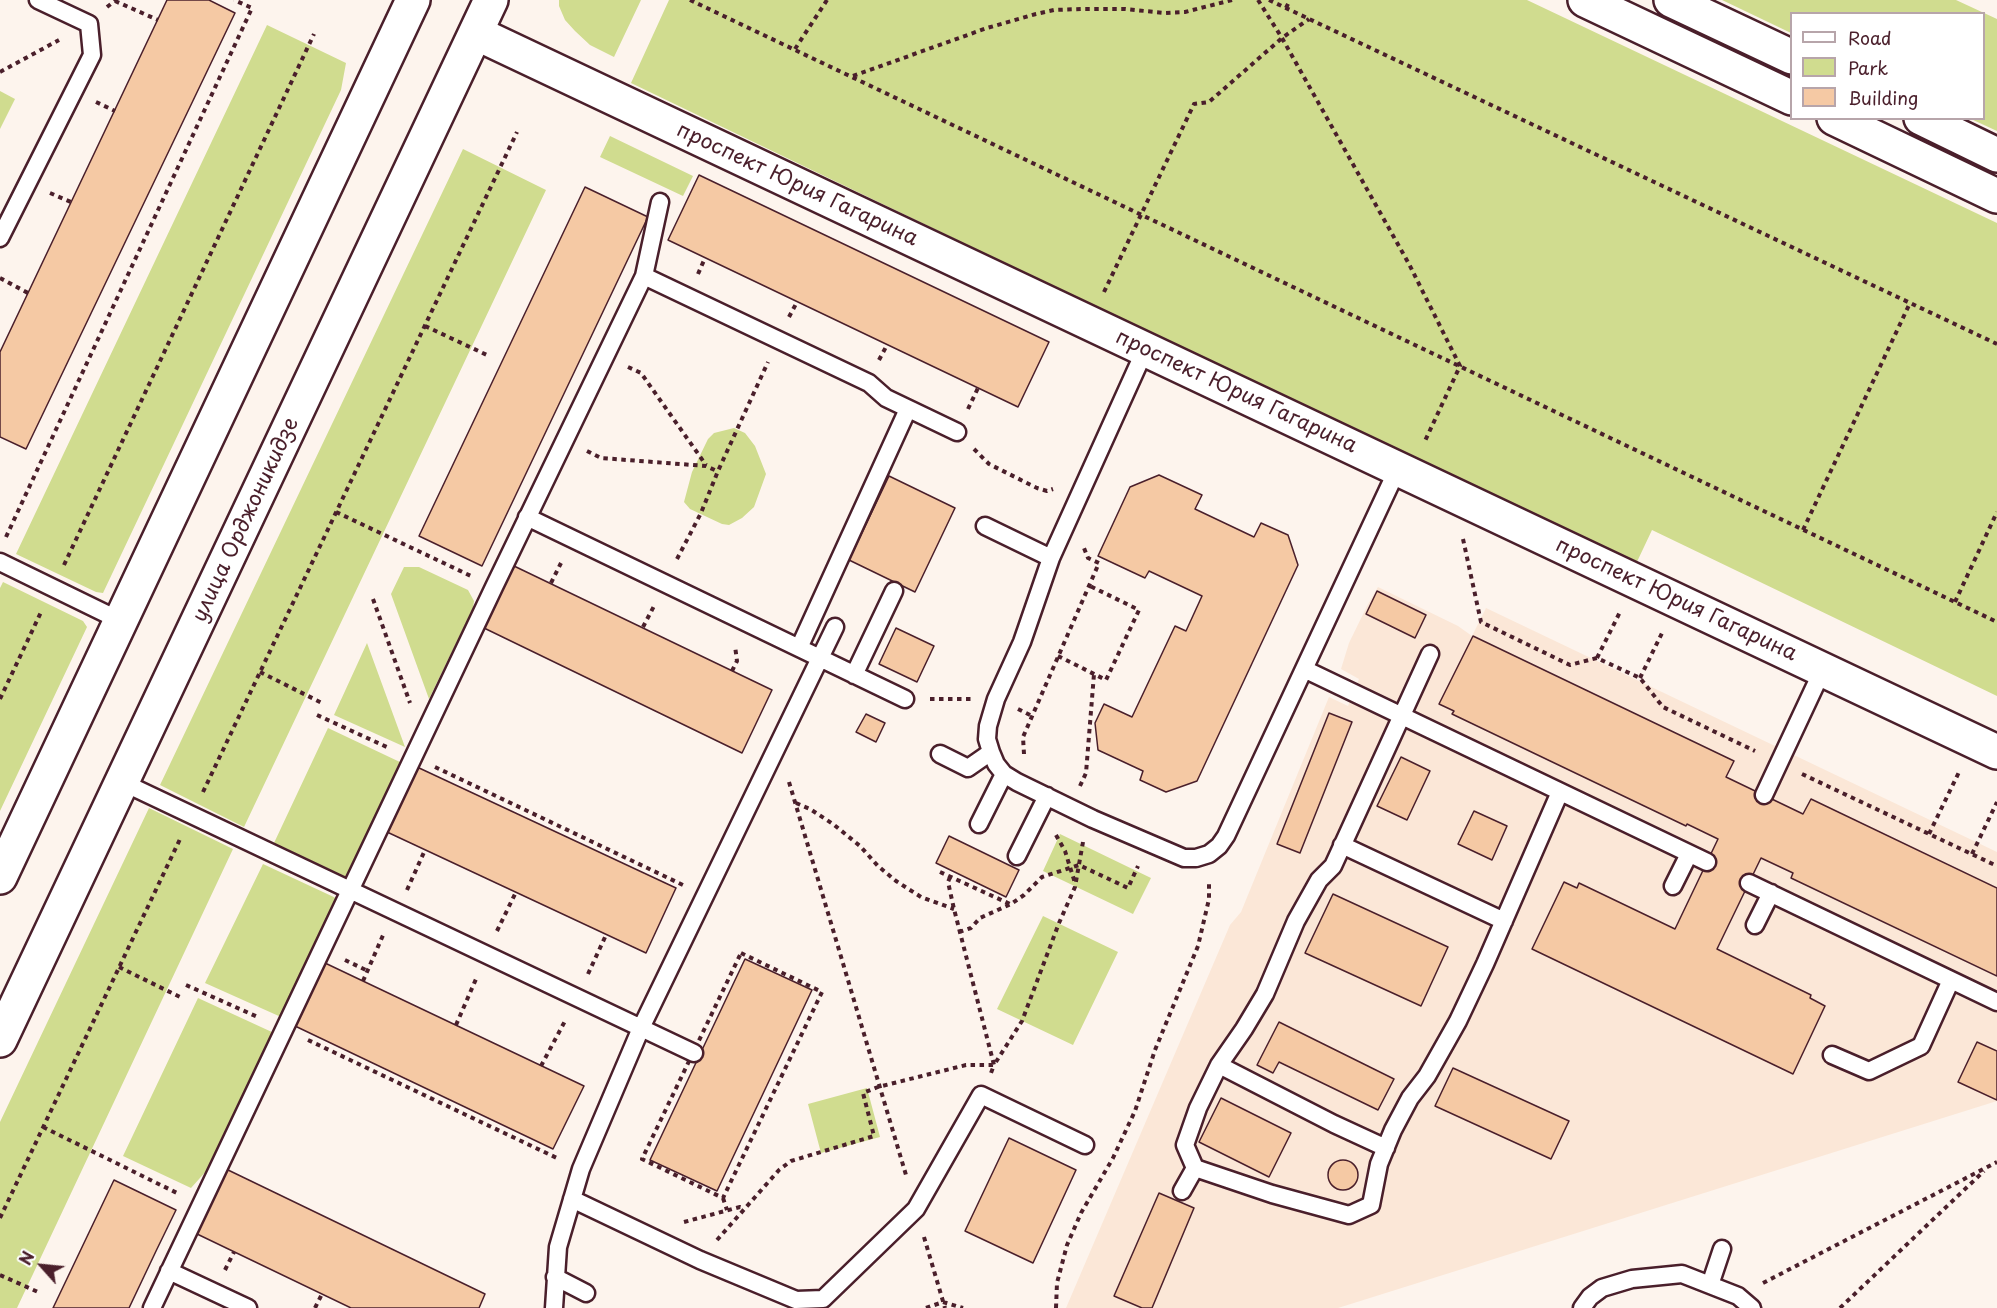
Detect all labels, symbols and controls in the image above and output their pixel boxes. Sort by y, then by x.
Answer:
legend [1790,12,1985,120]
text: Road [1848,24,1892,51]
text: Park [1848,54,1888,81]
text: Building [1848,84,1918,111]
street label: проспект Юрия Гагарина [672,118,922,252]
street label: проспект Юрия Гагарина [1111,325,1361,459]
street label: улица Орджоникидзе [188,414,304,626]
street label: проспект Юрия Гагарина [1551,533,1801,667]
north arrow [12,1236,72,1296]
text: N [12,1247,40,1269]

